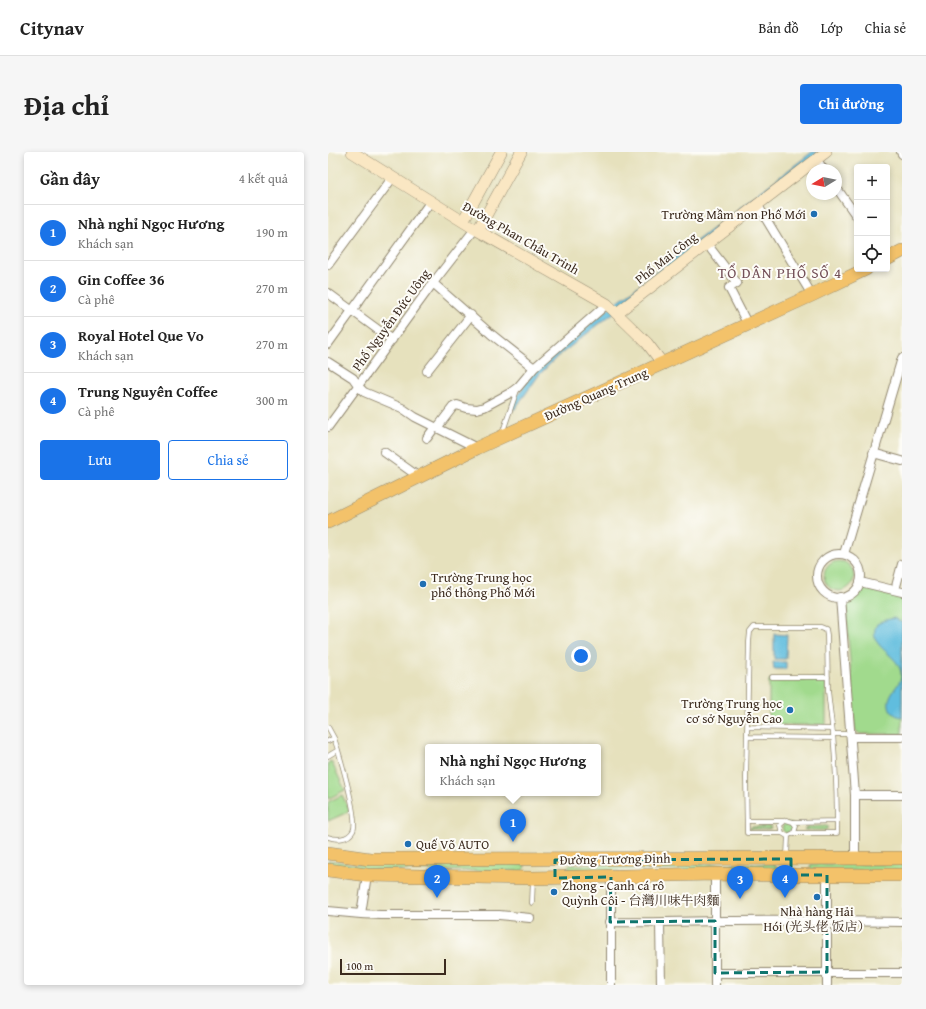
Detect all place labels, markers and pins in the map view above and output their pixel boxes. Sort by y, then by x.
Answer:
place label: Trường Mầm non Phố Mới [662,205,806,224]
marker: Trường Mầm non Phố Mới [809,209,819,219]
place label: Trường Trung học phổ thông Phố Mới [431,568,536,602]
marker: Trường Trung học phổ thông Phố Mới [418,579,428,589]
place label: Trường Trung học cơ sở Nguyễn Cao [681,694,782,728]
marker: Trường Trung học cơ sở Nguyễn Cao [785,705,795,715]
pin: 1 [500,809,526,842]
place label: Quế Võ AUTO [416,835,489,854]
marker: Quế Võ AUTO [403,839,413,849]
pin: 2 [424,865,450,898]
pin: 4 [772,865,798,898]
pin: 3 [727,866,753,899]
place label: Zhong - Canh cá rô Quỳnh Côi - 台灣川味牛肉麵 [562,876,719,910]
marker: Zhong - Canh cá rô Quỳnh Côi - 台灣川味牛肉麵 [549,887,559,897]
marker: Nhà hàng Hải Hói (光头佬 饭店） [812,892,822,902]
place label: Nhà hàng Hải Hói (光头佬 饭店） [764,902,870,936]

